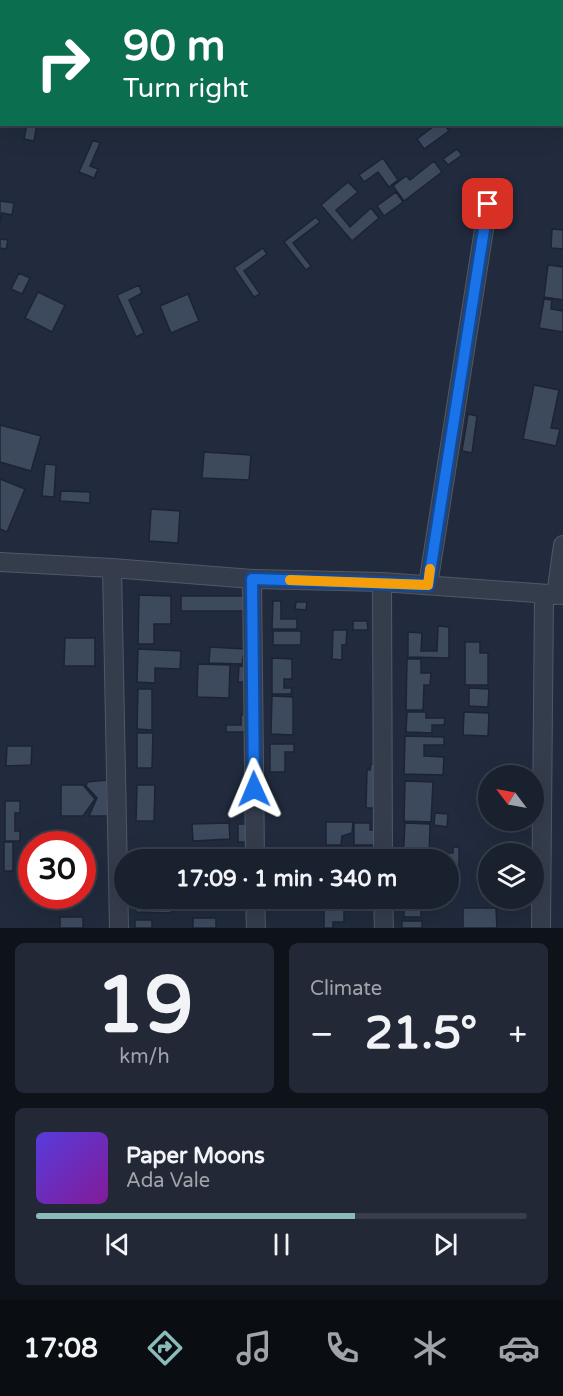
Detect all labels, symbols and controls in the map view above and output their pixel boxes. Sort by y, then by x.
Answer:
text: 90 m [123,21,225,72]
icon: right [24,24,102,102]
text: Turn right [123,72,249,105]
pin [462,178,513,229]
icon: arrive [471,187,504,220]
position arrow [222,757,286,821]
north arrow [478,765,544,831]
map controls [478,765,544,909]
speed limit sign: 30 [18,831,96,909]
button: layers [478,843,544,909]
text: 17:09 · 1 min · 340 m [176,866,397,892]
text: 19 [96,959,193,1053]
text: Climate [310,977,382,1001]
text: 21.5° [365,1007,477,1061]
text: − [310,1015,334,1054]
text: + [508,1015,527,1054]
text: km/h [119,1045,170,1069]
text: Paper Moons [126,1143,265,1169]
text: Ada Vale [126,1169,210,1193]
icon: previous [101,1228,134,1261]
icon: pause [265,1228,298,1261]
icon: next [429,1228,462,1261]
icon: directions [144,1327,186,1369]
icon: music [233,1327,275,1369]
icon: phone [321,1327,363,1369]
icon: climate [409,1327,451,1369]
icon: car [498,1327,540,1369]
text: 17:08 [23,1332,98,1365]

